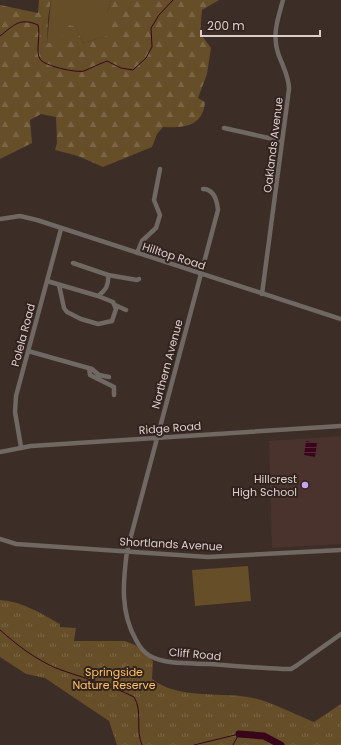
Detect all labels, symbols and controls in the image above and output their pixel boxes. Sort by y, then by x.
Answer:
scale bar [201,12,320,38]
text: 200 m [207,17,245,34]
street label: Oaklands Avenue [259,96,287,194]
street label: Hilltop Road [140,238,208,274]
street label: Polela Road [7,302,39,368]
street label: Northern Avenue [147,317,187,411]
street label: Ridge Road [138,418,202,438]
place label: Hillcrest High School [232,471,297,500]
marker: Hillcrest High School [300,480,310,490]
street label: Shortlands Avenue [119,533,223,555]
street label: Cliff Road [168,644,222,664]
park label: Springside Nature Reserve [72,664,156,693]

